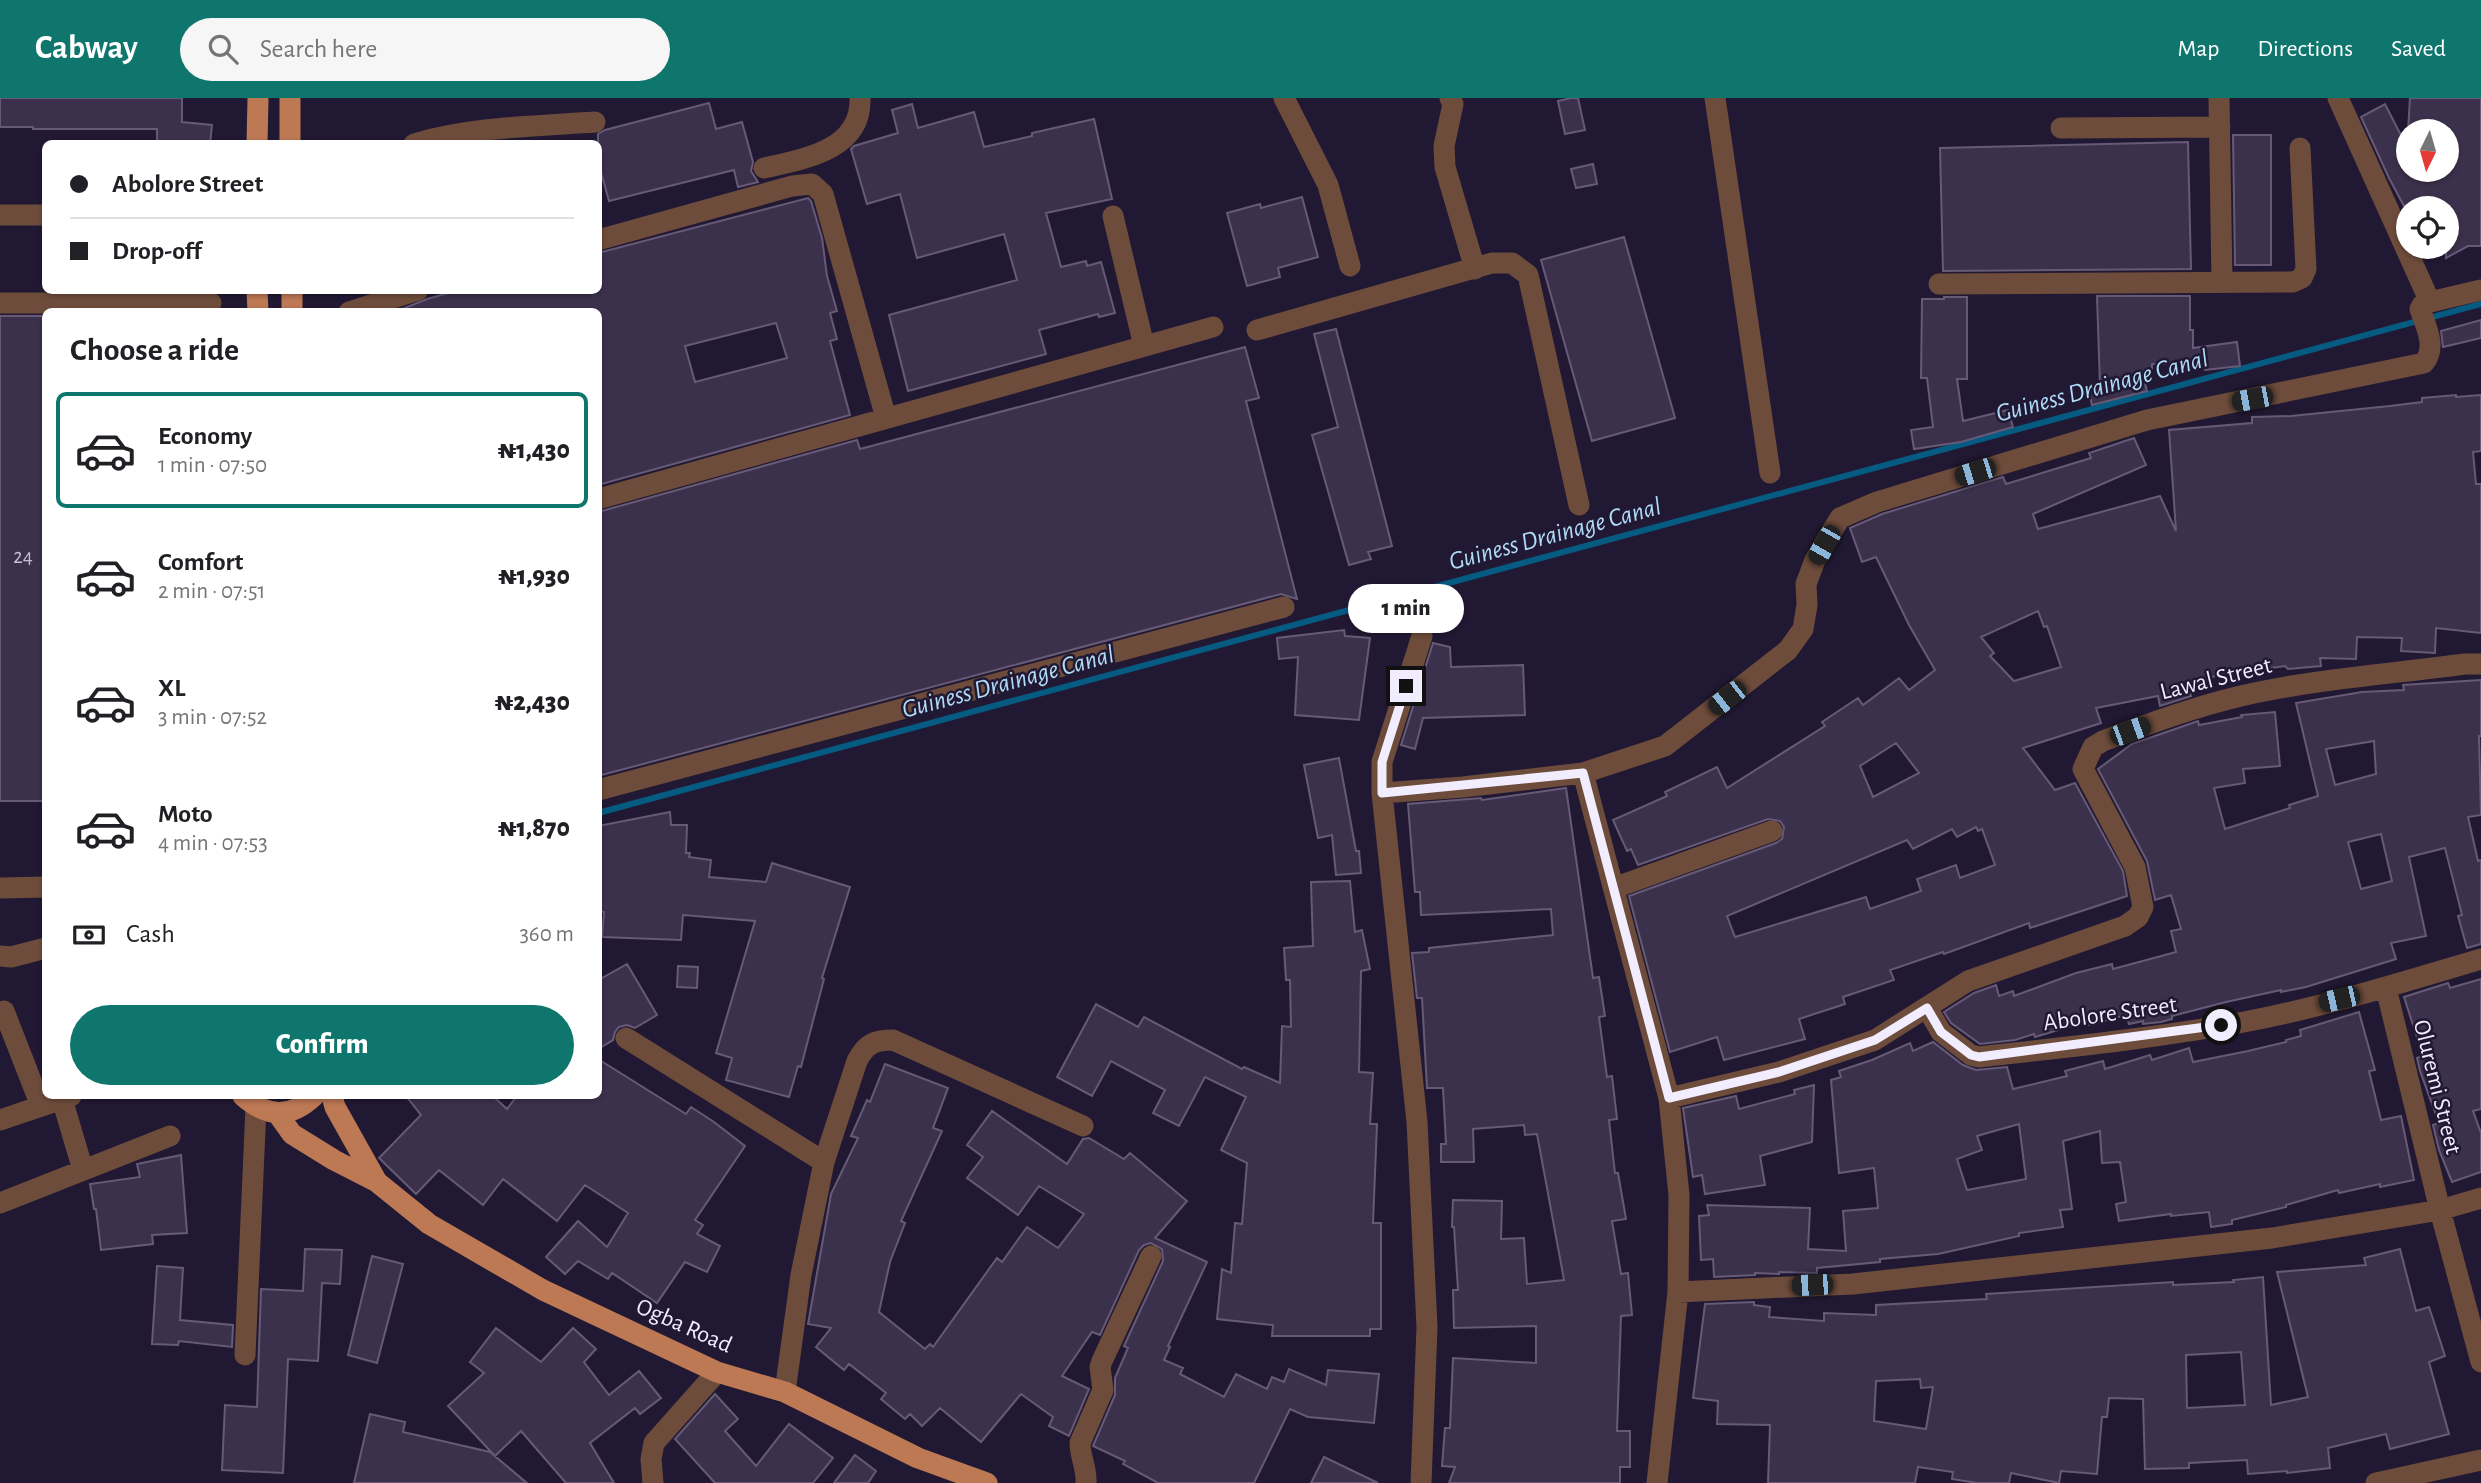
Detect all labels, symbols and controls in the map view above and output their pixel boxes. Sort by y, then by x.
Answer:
search box [180,18,670,81]
icon: search [204,30,242,68]
text: Cabway [35,32,138,65]
text: Search here [260,36,377,62]
text: Map [2177,37,2219,61]
text: Directions [2257,37,2353,61]
text: Saved [2391,37,2446,61]
north arrow [2396,119,2459,182]
map controls [2396,119,2459,259]
text: Abolore Street [112,171,263,197]
button: locate [2396,196,2459,259]
text: Drop-off [112,238,201,264]
text: Choose a ride [70,334,239,366]
water label: Guiness Drainage Canal [1993,345,2211,427]
car [2230,385,2275,413]
icon: car [74,419,137,482]
text: Economy [158,423,252,449]
text: ₦1,430 [498,437,570,463]
text: 1 min · 07:50 [158,454,267,477]
car [1952,456,1999,488]
water label: Guiness Drainage Canal [1446,493,1664,575]
car [1805,522,1844,568]
icon: car [74,545,137,608]
house number: 24 [13,546,33,567]
text: Comfort [158,549,243,575]
text: ₦1,930 [498,563,570,589]
text: 2 min · 07:51 [158,580,265,603]
callout: 1 min [1348,584,1464,634]
text: 1 min [1382,597,1430,620]
water label: Guiness Drainage Canal [899,641,1117,723]
street label: Lawal Street [2158,653,2275,704]
route end [1390,670,1422,702]
icon: car [74,671,137,734]
text: XL [158,675,185,701]
car [1704,677,1751,719]
text: ₦2,430 [495,689,570,715]
text: 3 min · 07:52 [158,706,267,729]
car [2107,714,2154,748]
icon: car [74,797,137,860]
text: Moto [158,801,213,827]
text: ₦1,870 [498,815,570,841]
text: 4 min · 07:53 [158,832,268,855]
icon: cash [70,916,108,954]
text: Cash [126,921,175,947]
text: 360 m [519,923,574,946]
car [2317,984,2362,1014]
street label: Abolore Street [2042,993,2179,1035]
button: Confirm [70,1005,574,1085]
route start [2205,1009,2237,1041]
street label: Oluremi Street [2409,1017,2465,1157]
car [1791,1274,1834,1296]
street label: Ogba Road [632,1294,736,1358]

